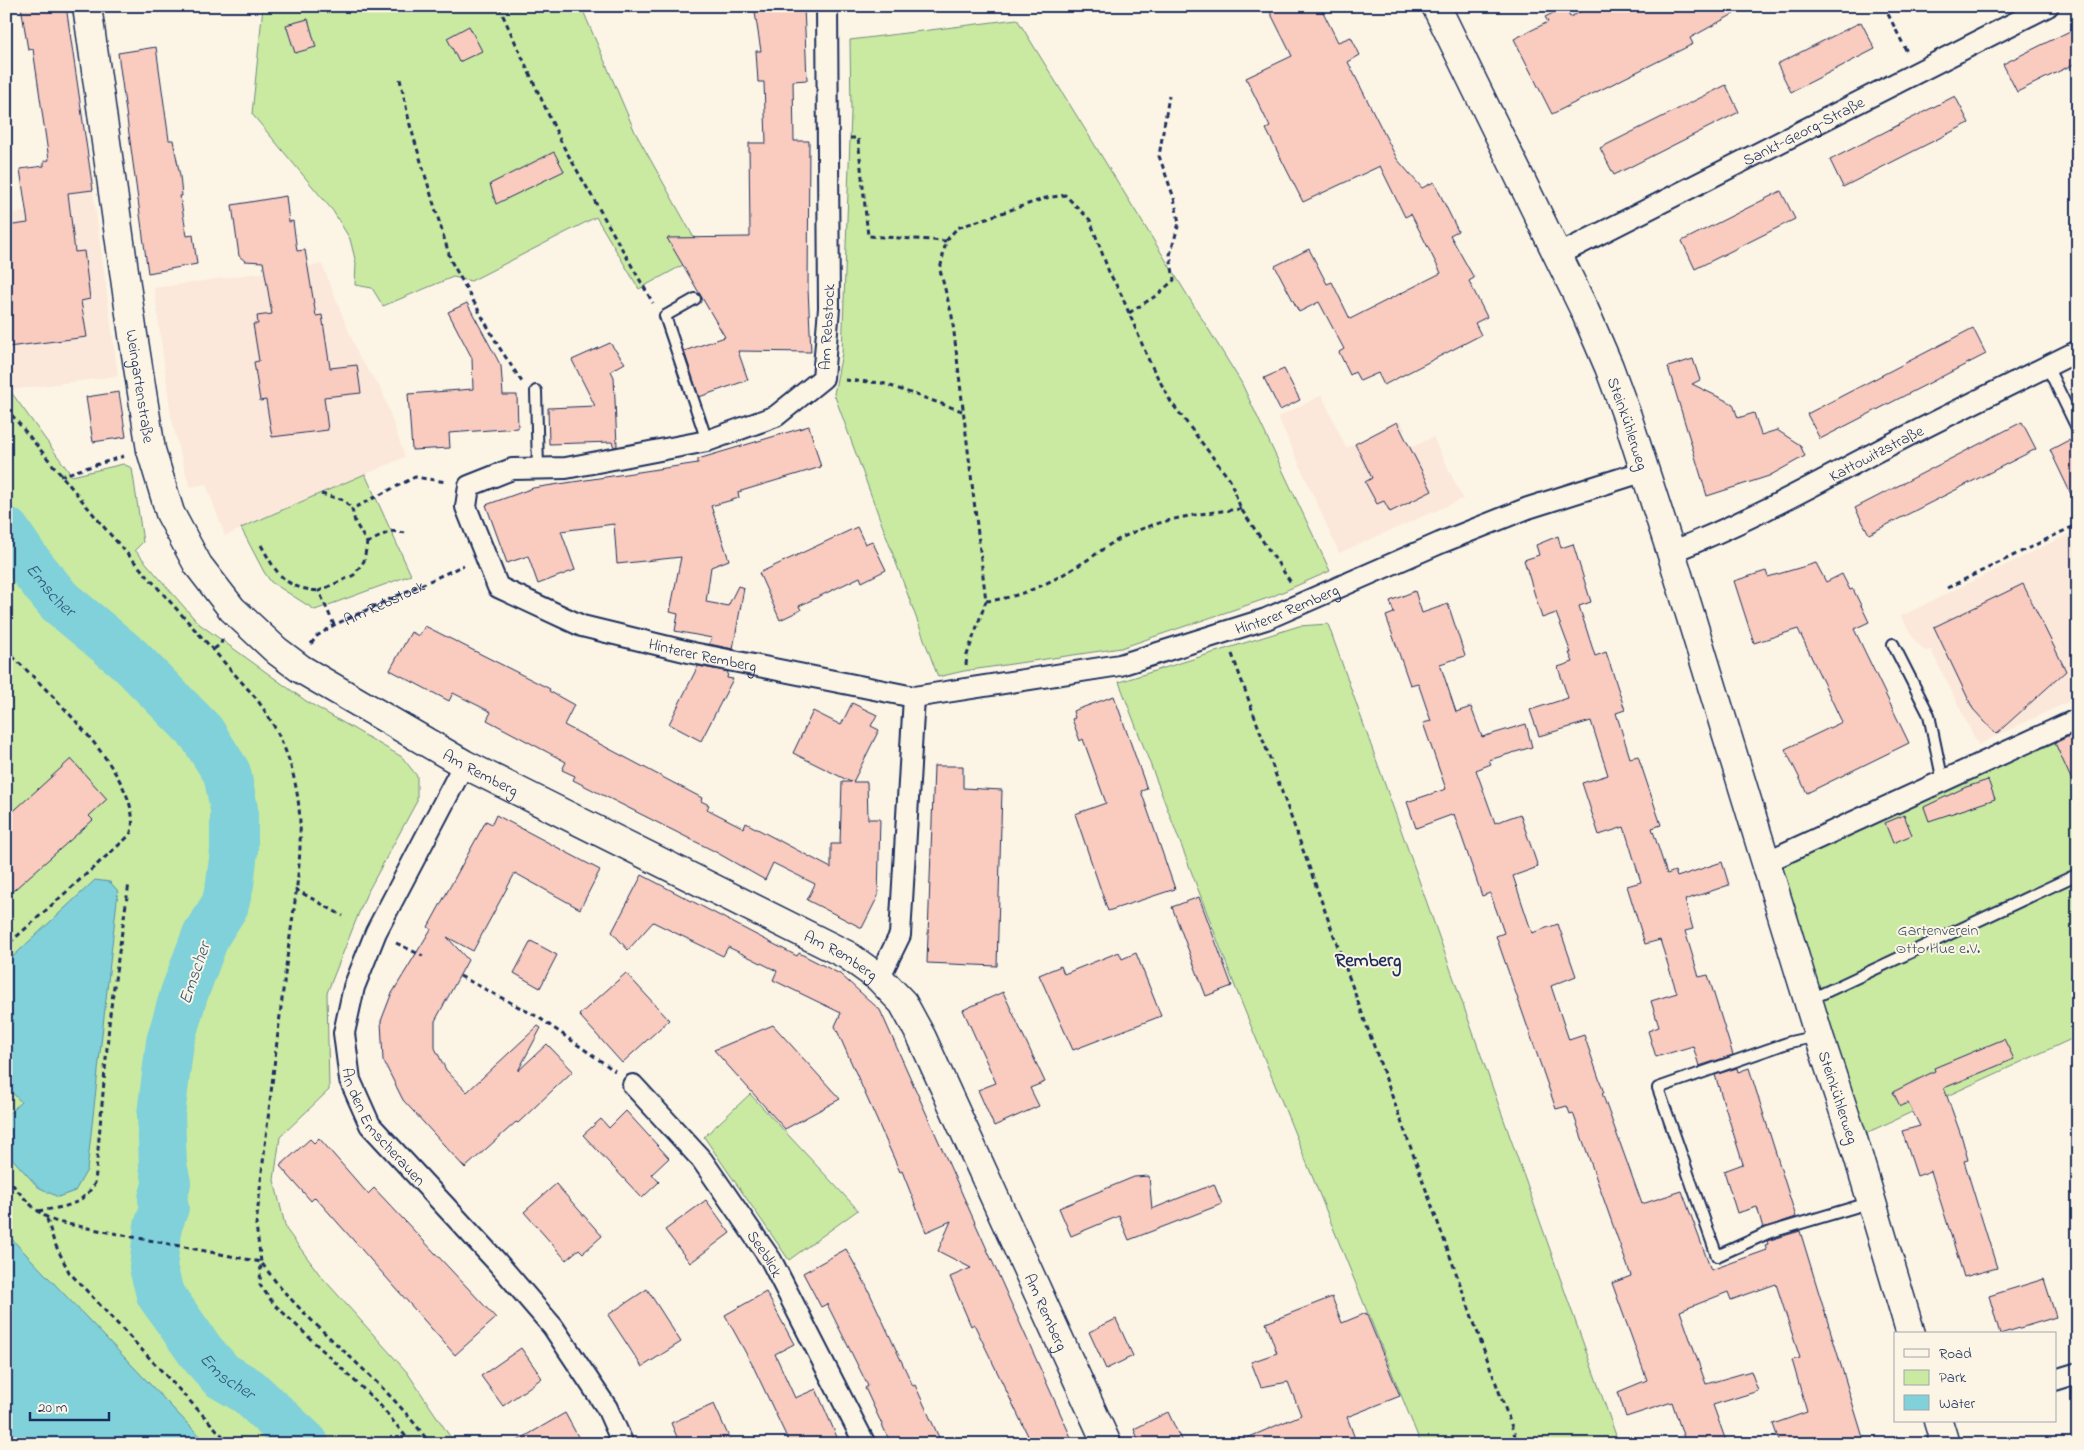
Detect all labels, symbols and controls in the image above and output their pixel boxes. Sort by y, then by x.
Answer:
street label: Sankt-Georg-Straße [1739,91,1870,173]
street label: Am Rebstock [814,282,842,371]
street label: Weingartenstraße [118,328,160,446]
street label: Steinkühlerweg [1600,374,1654,474]
street label: Kattowitzstraße [1825,419,1929,489]
water label: Emscher [18,558,82,626]
street label: Am Rebstock [340,574,430,633]
street label: Hinterer Remberg [1232,579,1343,642]
street label: Hinterer Remberg [646,633,759,679]
street label: Am Remberg [437,744,522,803]
park label: Gartenverein Otto Hue e.V. [1896,919,1980,961]
street label: Am Remberg [799,925,882,987]
water label: Emscher [173,937,219,1008]
district label: Remberg [1335,948,1402,977]
street label: Steinkühlerweg [1811,1048,1864,1147]
street label: An den Emscherauen [335,1067,431,1192]
street label: Seeblick [740,1226,788,1283]
street label: Am Remberg [1017,1270,1073,1355]
legend [1894,1332,2056,1422]
text: Road [1939,1343,1972,1365]
water label: Emscher [192,1348,262,1408]
text: Park [1939,1367,1967,1389]
scale bar [30,1390,109,1422]
text: Water [1939,1393,1975,1415]
text: 20 m [38,1397,68,1419]

